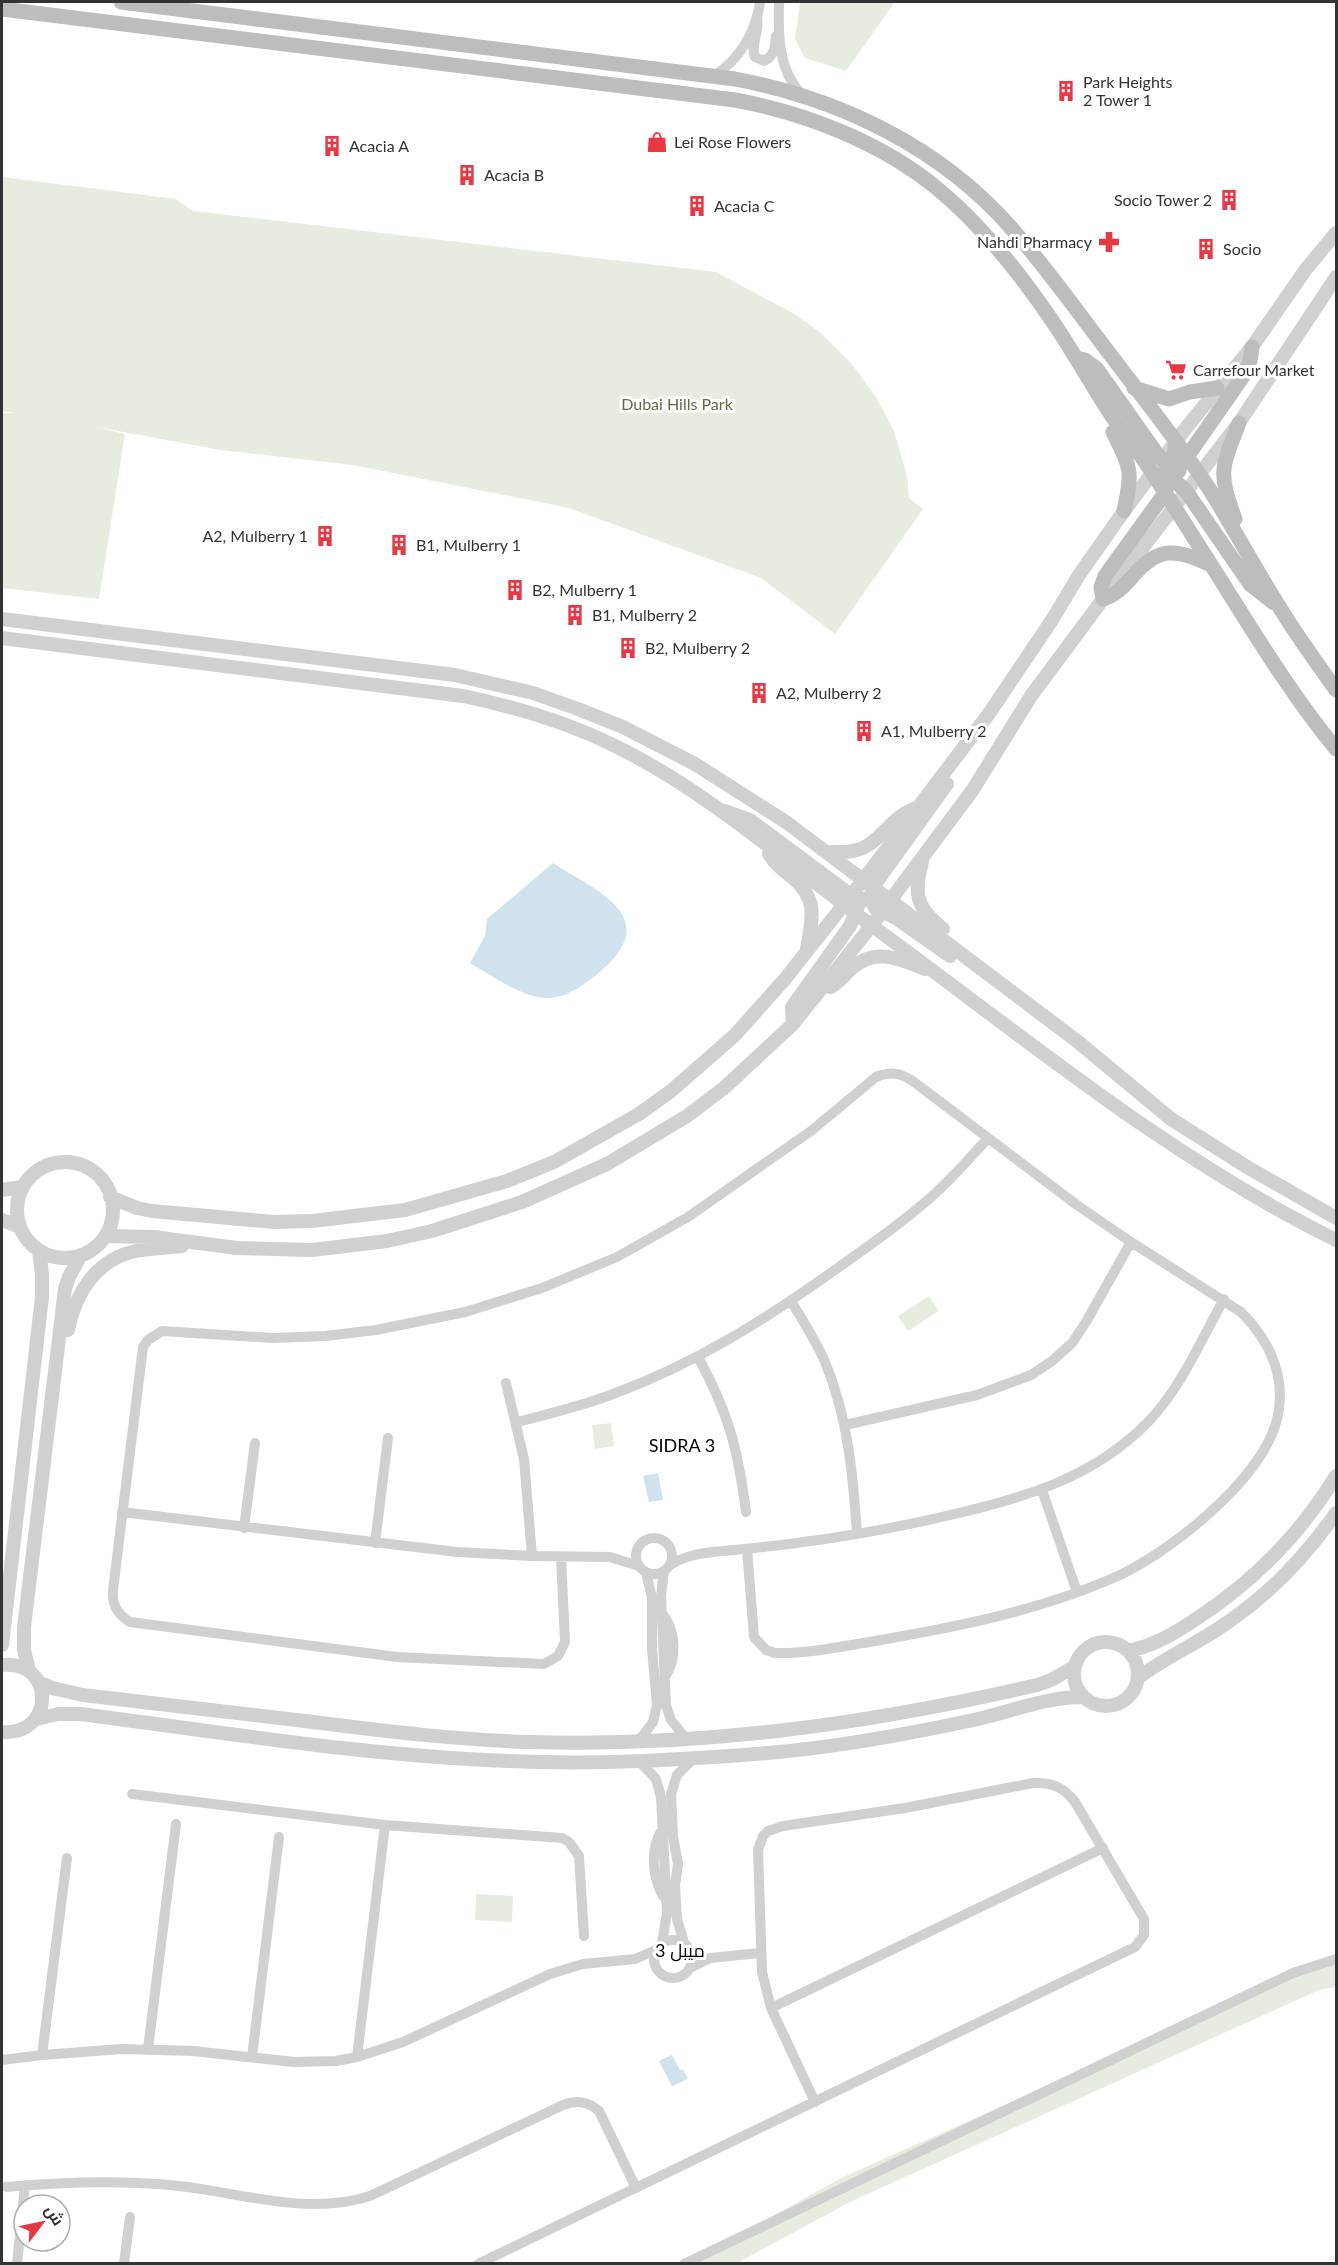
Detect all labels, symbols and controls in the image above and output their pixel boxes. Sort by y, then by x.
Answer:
place label: Park Heights 2 Tower 1 [1083,72,1172,109]
building icon: Park Heights 2 Tower 1 [1054,79,1078,103]
shop icon: Lei Rose Flowers [645,130,669,154]
place label: Lei Rose Flowers [674,132,791,151]
building icon: Acacia A [320,134,344,158]
place label: Acacia A [349,136,409,155]
building icon: Acacia B [455,163,479,187]
place label: Acacia B [484,165,544,184]
building icon: Socio Tower 2 [1217,188,1241,212]
place label: Socio Tower 2 [1114,190,1212,209]
building icon: Acacia C [685,194,709,218]
place label: Acacia C [714,196,775,215]
pharmacy icon: Nahdi Pharmacy [1097,230,1121,254]
place label: Nahdi Pharmacy [977,232,1093,251]
building icon: Socio [1194,237,1218,261]
place label: Socio [1223,239,1261,258]
supermarket icon: Carrefour Market [1164,358,1188,382]
place label: Carrefour Market [1193,360,1315,379]
park label: Dubai Hills Park [621,394,734,413]
building icon: A2, Mulberry 1 [313,524,337,548]
place label: A2, Mulberry 1 [202,526,308,545]
building icon: B1, Mulberry 1 [387,533,411,557]
place label: B1, Mulberry 1 [416,535,521,554]
building icon: B2, Mulberry 1 [503,578,527,602]
place label: B2, Mulberry 1 [532,580,637,599]
building icon: B1, Mulberry 2 [563,603,587,627]
place label: B1, Mulberry 2 [592,605,697,624]
building icon: B2, Mulberry 2 [616,636,640,660]
place label: B2, Mulberry 2 [645,638,750,657]
building icon: A2, Mulberry 2 [747,681,771,705]
place label: A2, Mulberry 2 [776,683,882,702]
building icon: A1, Mulberry 2 [852,719,876,743]
place label: A1, Mulberry 2 [881,721,987,740]
district label: SIDRA 3 [649,1434,715,1456]
district label: ميبل 3 [655,1939,705,1962]
north arrow [12,2193,72,2253]
text: ش [41,2201,69,2229]

